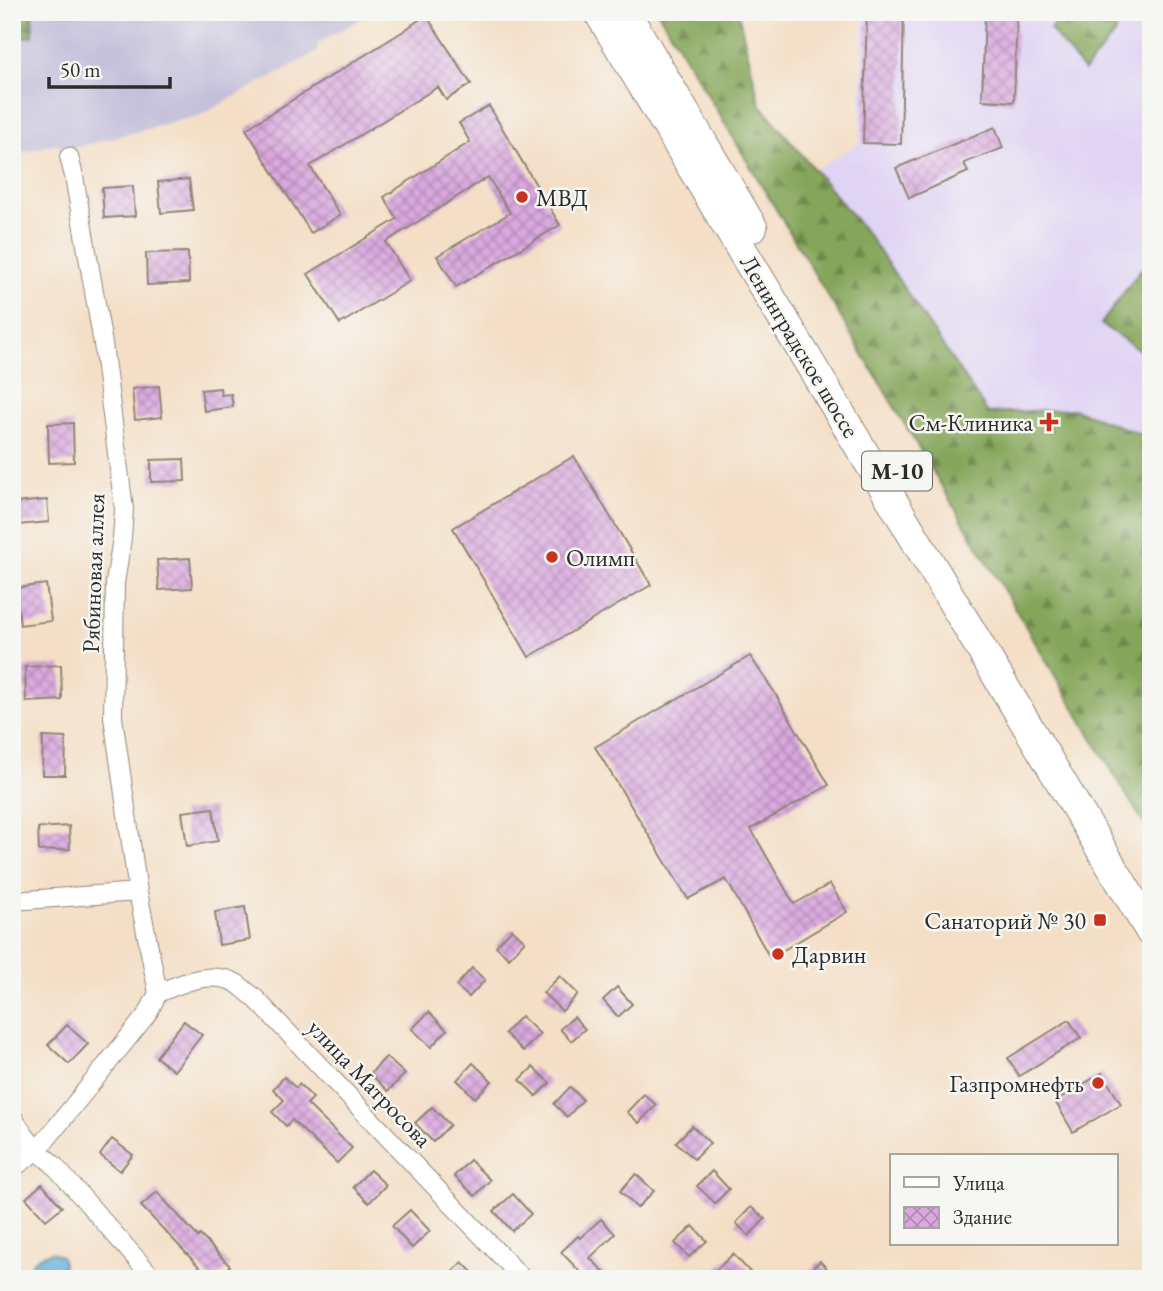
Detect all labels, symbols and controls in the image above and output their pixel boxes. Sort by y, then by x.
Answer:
scale bar [49,46,170,90]
text: 50 m [60,56,101,83]
place label: МВД [536,182,588,213]
marker: МВД [514,189,530,205]
street label: Ленинградское шоссе [733,249,867,443]
place label: См-Клиника [908,407,1033,438]
marker: См-Клиника [1039,412,1059,432]
road number: М-10 [862,452,932,491]
street label: Рябиновая аллея [75,492,111,653]
place label: Олимп [566,542,635,573]
marker: Олимп [544,549,560,565]
place label: Санаторий № 30 [924,905,1086,936]
marker: Санаторий № 30 [1092,912,1108,928]
place label: Дарвин [792,939,866,970]
marker: Дарвин [770,946,786,962]
street label: улица Матросова [301,1012,439,1154]
place label: Газпромнефть [949,1068,1084,1099]
marker: Газпромнефть [1090,1075,1106,1091]
legend [890,1154,1118,1246]
text: Улица [952,1169,1005,1196]
text: Здание [953,1203,1012,1230]

